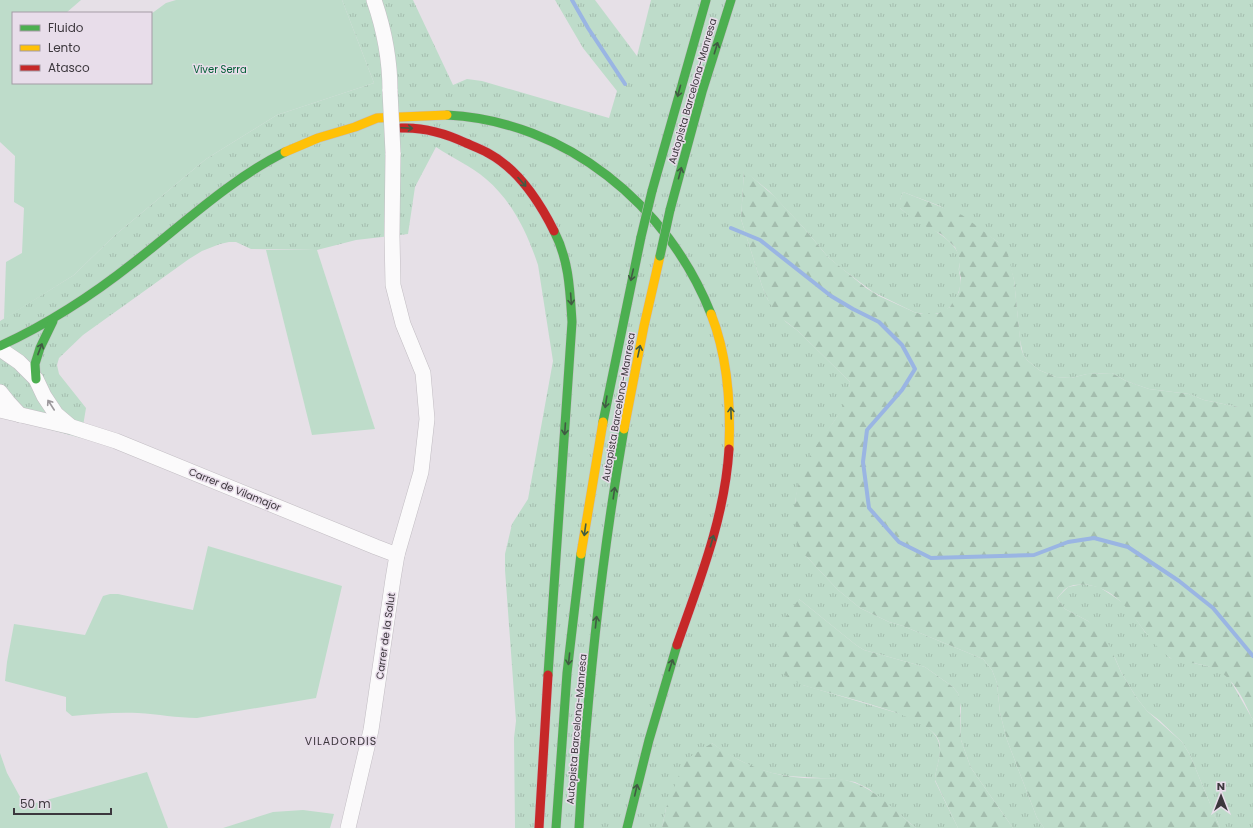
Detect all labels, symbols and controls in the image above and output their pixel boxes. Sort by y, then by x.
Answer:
legend [12,12,152,84]
street label: Autopista Barcelona-Manresa [664,17,720,166]
text: Fluido [48,19,84,36]
text: Lento [48,39,81,56]
one-way arrow [713,41,720,54]
text: Atasco [48,59,90,76]
park label: Viver Serra [193,62,247,77]
one-way arrow [675,84,682,97]
one-way arrow [400,124,413,132]
one-way arrow [677,166,685,179]
one-way arrow [517,177,526,187]
one-way arrow [628,268,636,281]
one-way arrow [567,292,575,305]
street label: Autopista Barcelona-Manresa [598,332,639,483]
one-way arrow [36,343,44,355]
one-way arrow [635,345,643,358]
one-way arrow [602,395,610,408]
one-way arrow [46,399,54,411]
one-way arrow [727,407,734,420]
one-way arrow [561,422,568,435]
street label: Carrer de Vilamajor [186,464,283,515]
one-way arrow [610,487,618,500]
one-way arrow [581,523,589,536]
one-way arrow [709,535,716,548]
street label: Carrer de la Salut [372,592,399,680]
one-way arrow [593,616,600,629]
one-way arrow [566,652,573,665]
street label: Autopista Barcelona-Manresa [562,653,591,805]
one-way arrow [668,659,675,672]
district label: VILADORDIS [305,733,377,749]
north arrow [1201,776,1241,816]
text: N [1217,778,1225,794]
one-way arrow [632,784,640,797]
scale bar [14,790,111,816]
text: 50 m [20,795,51,812]

